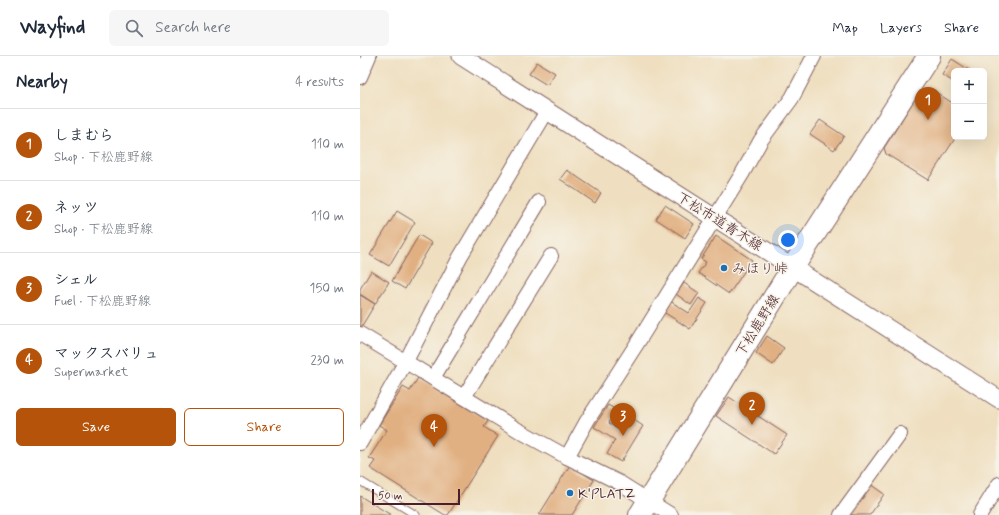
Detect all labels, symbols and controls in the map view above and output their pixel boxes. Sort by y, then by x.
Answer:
search box [109,10,389,46]
text: Wayfind [20,15,85,40]
icon: search [123,17,145,39]
text: Search here [155,18,231,38]
text: Map [832,19,858,37]
text: Layers [880,19,922,37]
text: Share [944,19,979,37]
map controls [951,68,987,140]
button: + [951,68,987,104]
text: Nearby [16,71,68,93]
text: 4 results [295,74,344,91]
pin: 1 [915,87,941,120]
button: − [951,104,987,140]
text: しまむら [54,126,114,146]
text: 1 [26,136,32,153]
text: 110 m [311,136,344,153]
text: Shop · 下松鹿野線 [54,149,153,166]
street label: 下松市道青木線 [673,188,766,255]
text: ネッツ [54,198,98,218]
text: 2 [26,208,32,225]
text: 110 m [311,208,344,225]
text: Shop · 下松鹿野線 [54,221,153,238]
your location [778,230,798,250]
place label: みほり峠 [732,260,788,278]
marker: みほり峠 [719,263,729,273]
text: シェル [54,270,98,290]
text: 3 [26,280,32,297]
text: 150 m [310,280,344,297]
street label: 下松鹿野線 [732,291,784,360]
text: Fuel · 下松鹿野線 [54,293,151,310]
text: マックスバリュ [54,344,159,364]
text: 4 [25,352,33,369]
text: 230 m [310,352,344,369]
text: Supermarket [54,364,128,381]
pin: 2 [739,392,765,425]
pin: 3 [610,403,636,436]
button: Save [16,408,176,446]
button: Share [184,408,344,446]
pin: 4 [421,414,447,447]
place label: K'PLATZ [578,485,635,503]
scale bar [372,487,460,506]
marker: K'PLATZ [565,488,575,498]
text: 50 m [378,489,403,503]

